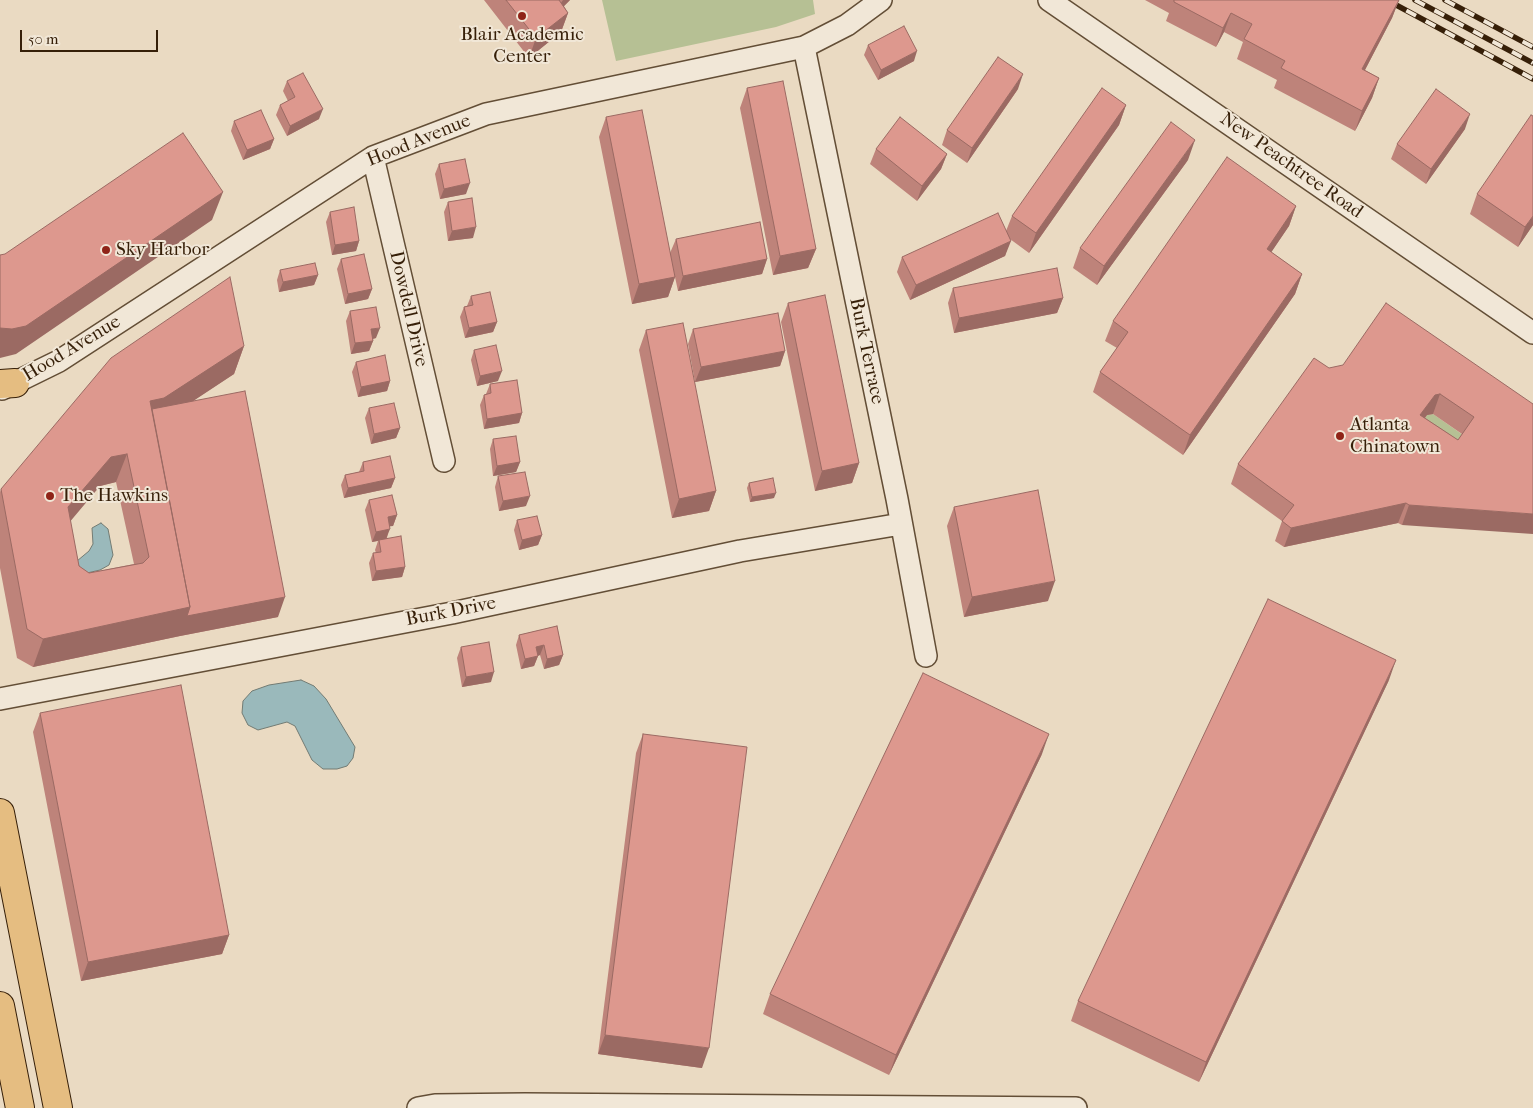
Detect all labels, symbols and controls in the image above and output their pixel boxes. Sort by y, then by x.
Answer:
marker: Blair Academic Center [516,10,528,22]
scale bar [22,20,160,52]
place label: Blair Academic Center [460,24,584,68]
text: 50 m [28,30,58,48]
street label: New Peachtree Road [1215,108,1367,224]
street label: Hood Avenue [364,110,474,172]
place label: Sky Harbor [116,239,209,261]
marker: Sky Harbor [100,244,112,256]
street label: Dowdell Drive [384,249,432,369]
street label: Burk Terrace [844,296,888,406]
street label: Hood Avenue [19,311,125,387]
place label: Atlanta Chinatown [1350,414,1440,458]
marker: Atlanta Chinatown [1334,430,1346,442]
place label: The Hawkins [60,485,168,507]
marker: The Hawkins [44,490,56,502]
street label: Burk Drive [404,592,498,632]

